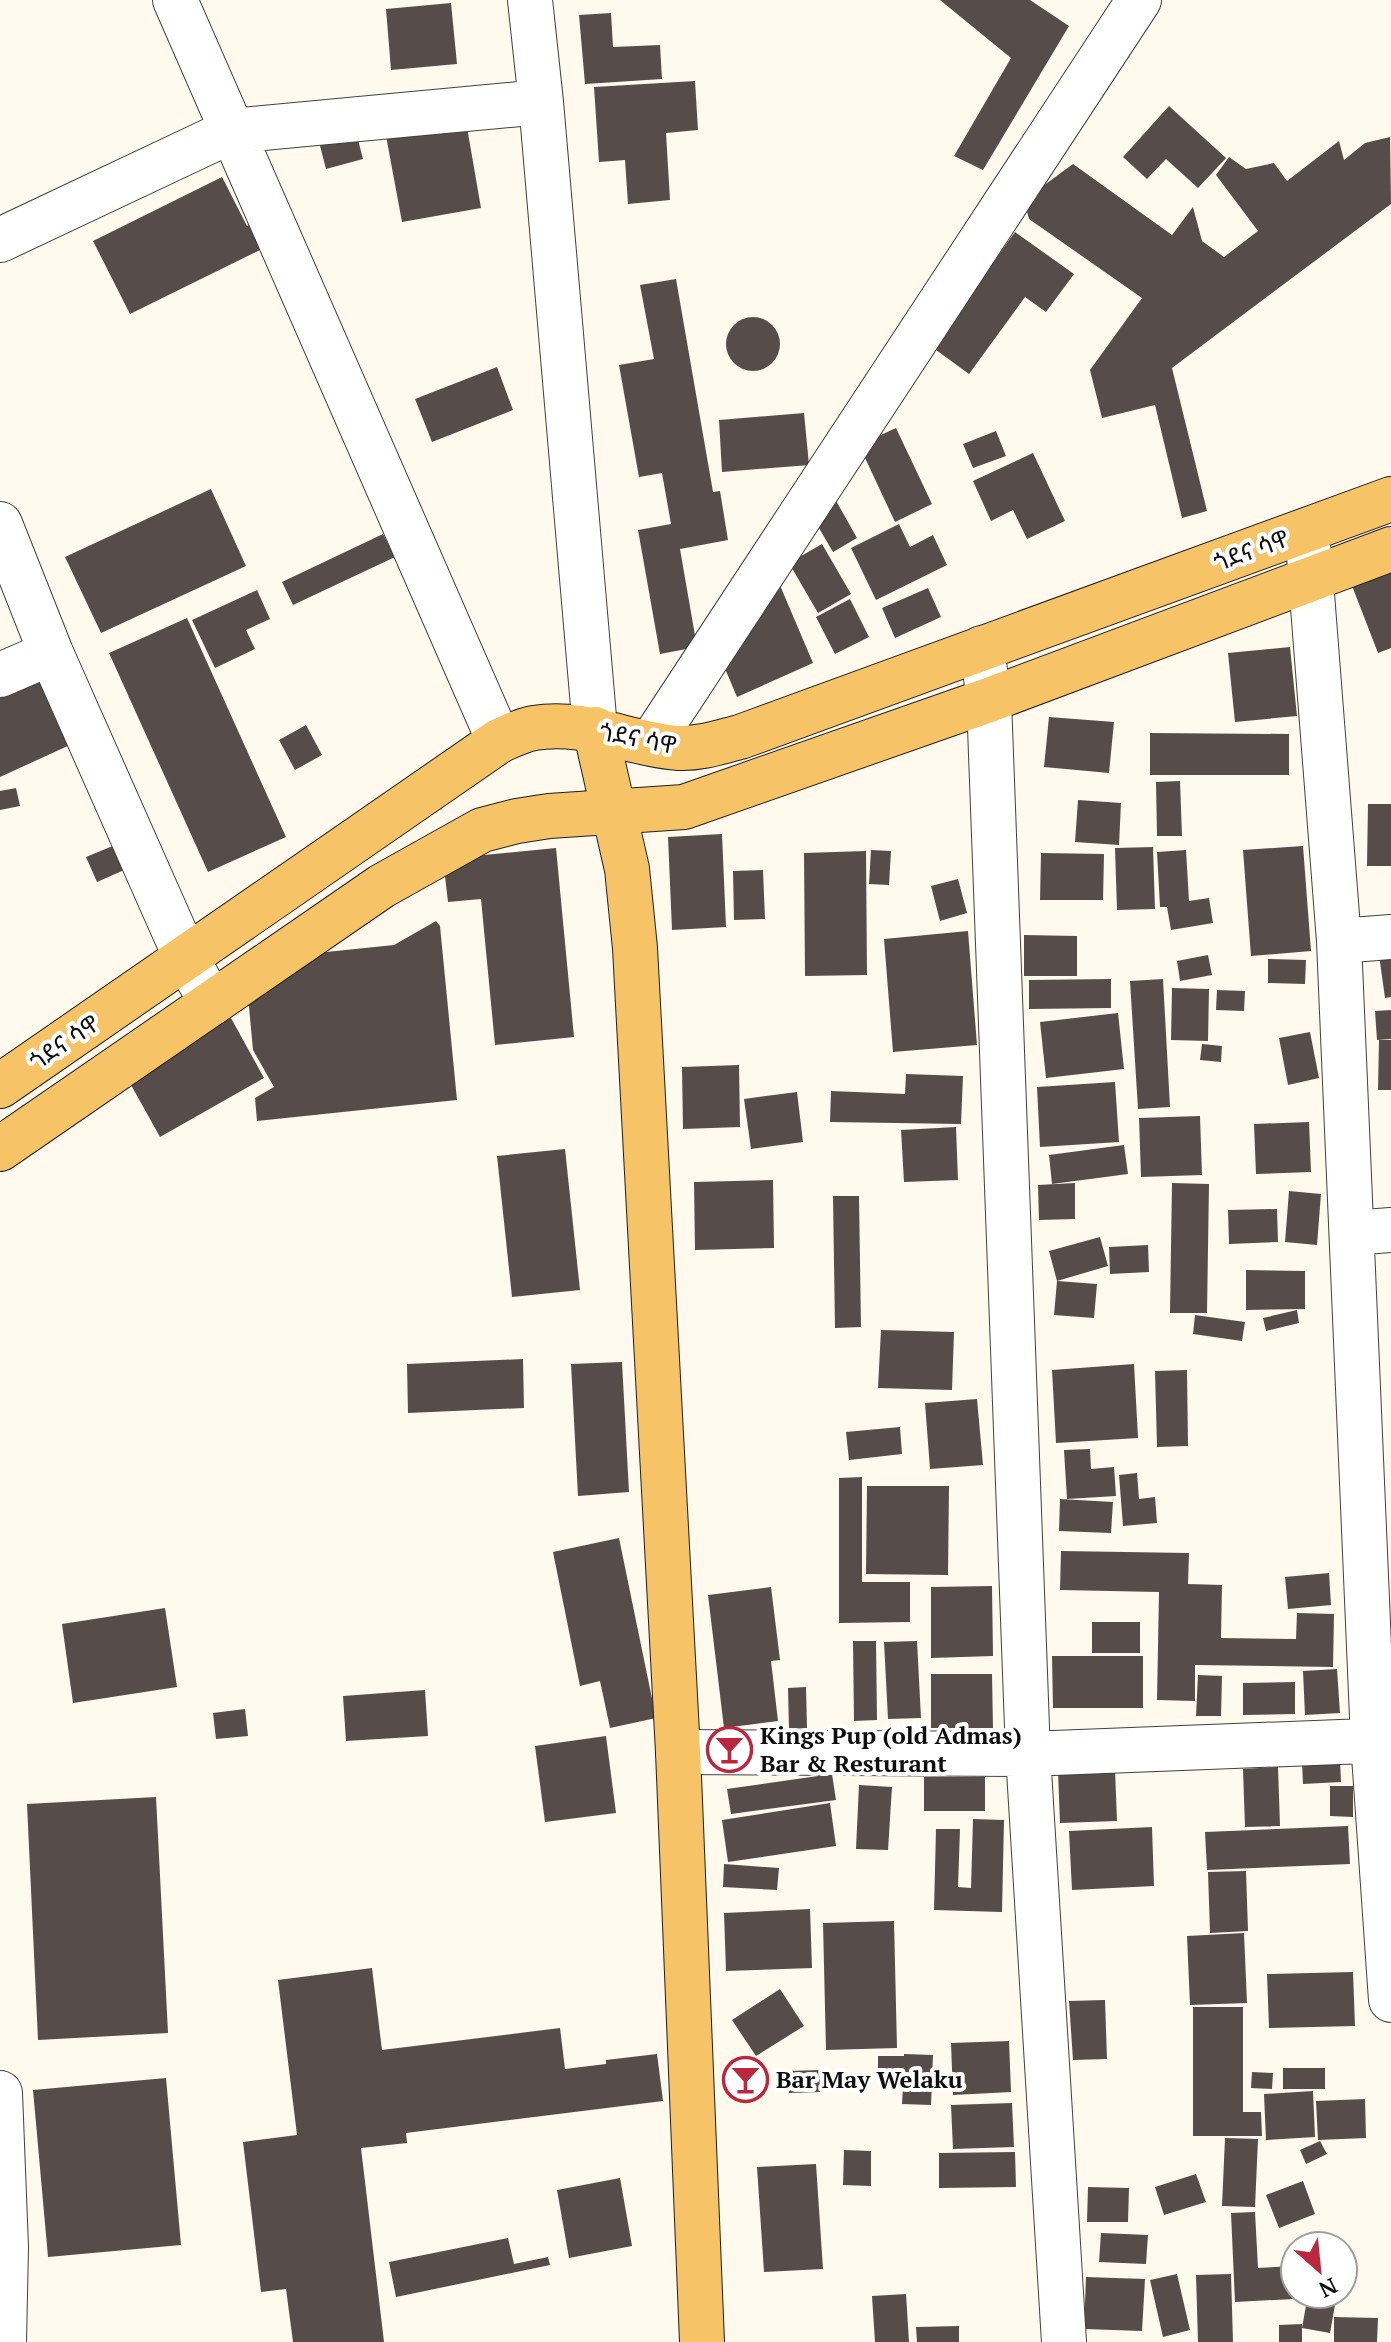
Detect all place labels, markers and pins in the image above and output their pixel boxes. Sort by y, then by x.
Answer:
place label: Kings Pup (old Admas) Bar & Resturant [760,1719,1022,1779]
bar icon: Kings Pup (old Admas) Bar & Resturant [705,1725,753,1773]
bar icon: Bar May Welaku [721,2055,769,2103]
place label: Bar May Welaku [776,2063,963,2095]

